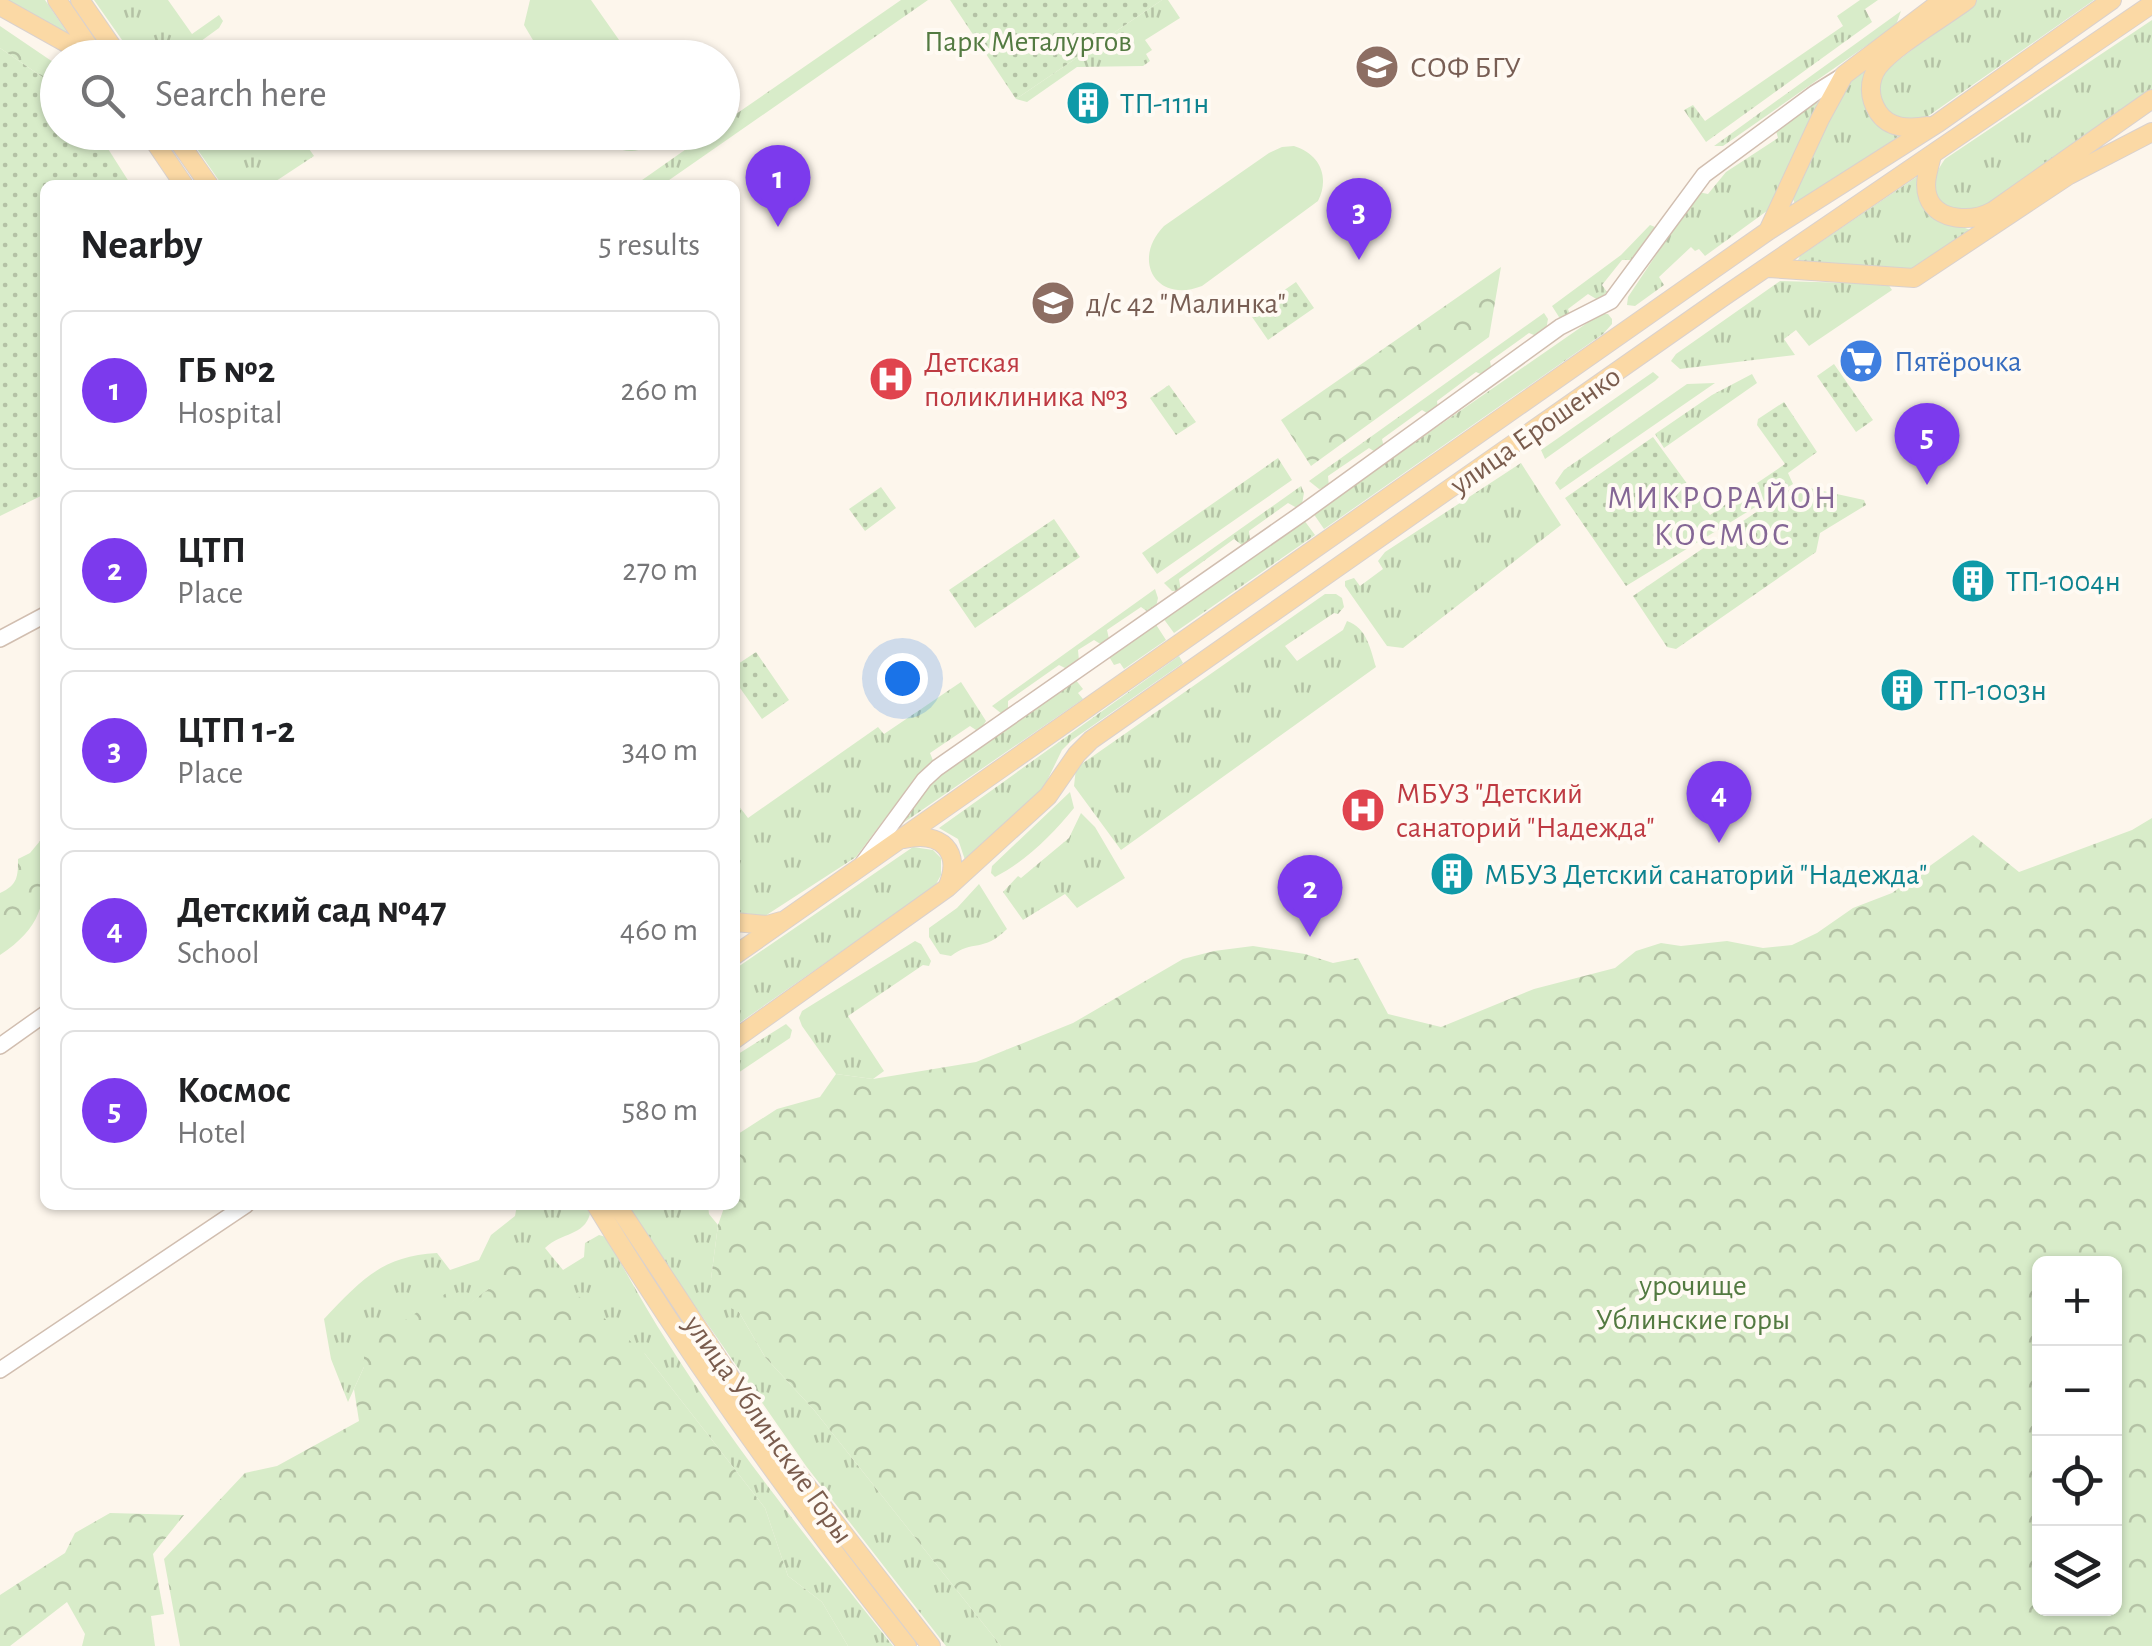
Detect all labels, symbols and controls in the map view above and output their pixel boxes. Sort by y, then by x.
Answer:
park label: Парк Металургов [924,27,1132,57]
search box [40,40,740,150]
school or university icon: СОФ БГУ [1354,44,1400,90]
place label: СОФ БГУ [1410,53,1521,83]
icon: search [75,68,130,123]
text: Search here [155,76,327,114]
building icon: ТП-111н [1065,80,1111,126]
place label: ТП-111н [1120,89,1209,119]
pin: 1 [746,144,810,227]
pin: 3 [1326,178,1392,260]
text: Nearby [80,224,203,266]
text: 5 results [598,229,700,261]
school or university icon: д/с 42 "Малинка" [1030,280,1076,326]
place label: д/с 42 "Малинка" [1086,289,1286,319]
supermarket icon: Пятёрочка [1838,338,1884,384]
place label: Пятёрочка [1894,347,2022,377]
place label: Детская поликлиника №3 [924,348,1128,412]
text: ГБ №2 [177,352,275,390]
hospital icon: Детская поликлиника №3 [868,356,914,402]
street label: улица Ерошенко [1444,361,1626,501]
text: 1 [109,374,120,406]
text: 260 m [621,374,698,406]
text: Hospital [177,397,283,429]
pin: 5 [1894,402,1960,485]
district label: МИКРОРАЙОН КОСМОС [1607,482,1839,551]
text: ЦТП [177,532,246,570]
text: 2 [107,554,122,586]
text: 270 m [622,554,698,586]
building icon: ТП-1004н [1950,558,1996,604]
place label: ТП-1004н [2006,567,2121,597]
text: Place [177,577,243,609]
your location [877,653,928,704]
building icon: ТП-1003н [1879,667,1925,713]
place label: ТП-1003н [1934,676,2047,706]
text: ЦТП 1-2 [177,712,295,750]
text: 3 [108,734,121,766]
text: 340 m [622,734,698,766]
text: Place [177,757,243,789]
pin: 4 [1686,760,1752,843]
place label: МБУЗ "Детский санаторий "Надежда" [1396,779,1655,843]
hospital icon: МБУЗ "Детский санаторий "Надежда" [1340,787,1386,833]
building icon: МБУЗ Детский санаторий "Надежда" [1429,851,1475,897]
pin: 2 [1278,854,1342,937]
place label: МБУЗ Детский санаторий "Надежда" [1484,860,1927,890]
text: Детский сад №47 [177,892,447,930]
text: 4 [106,914,123,946]
text: 460 m [620,914,698,946]
text: School [177,937,260,969]
text: Космос [177,1072,291,1110]
text: 5 [108,1094,121,1126]
text: 580 m [622,1094,698,1126]
text: Hotel [177,1117,246,1149]
map controls [2032,1256,2122,1616]
button: + [2032,1256,2122,1346]
park label: урочище Ублинские горы [1596,1271,1790,1335]
street label: улица Ублинские Горы [678,1309,858,1549]
button: − [2032,1346,2122,1436]
button: locate [2032,1436,2122,1526]
button: layers [2032,1526,2122,1616]

